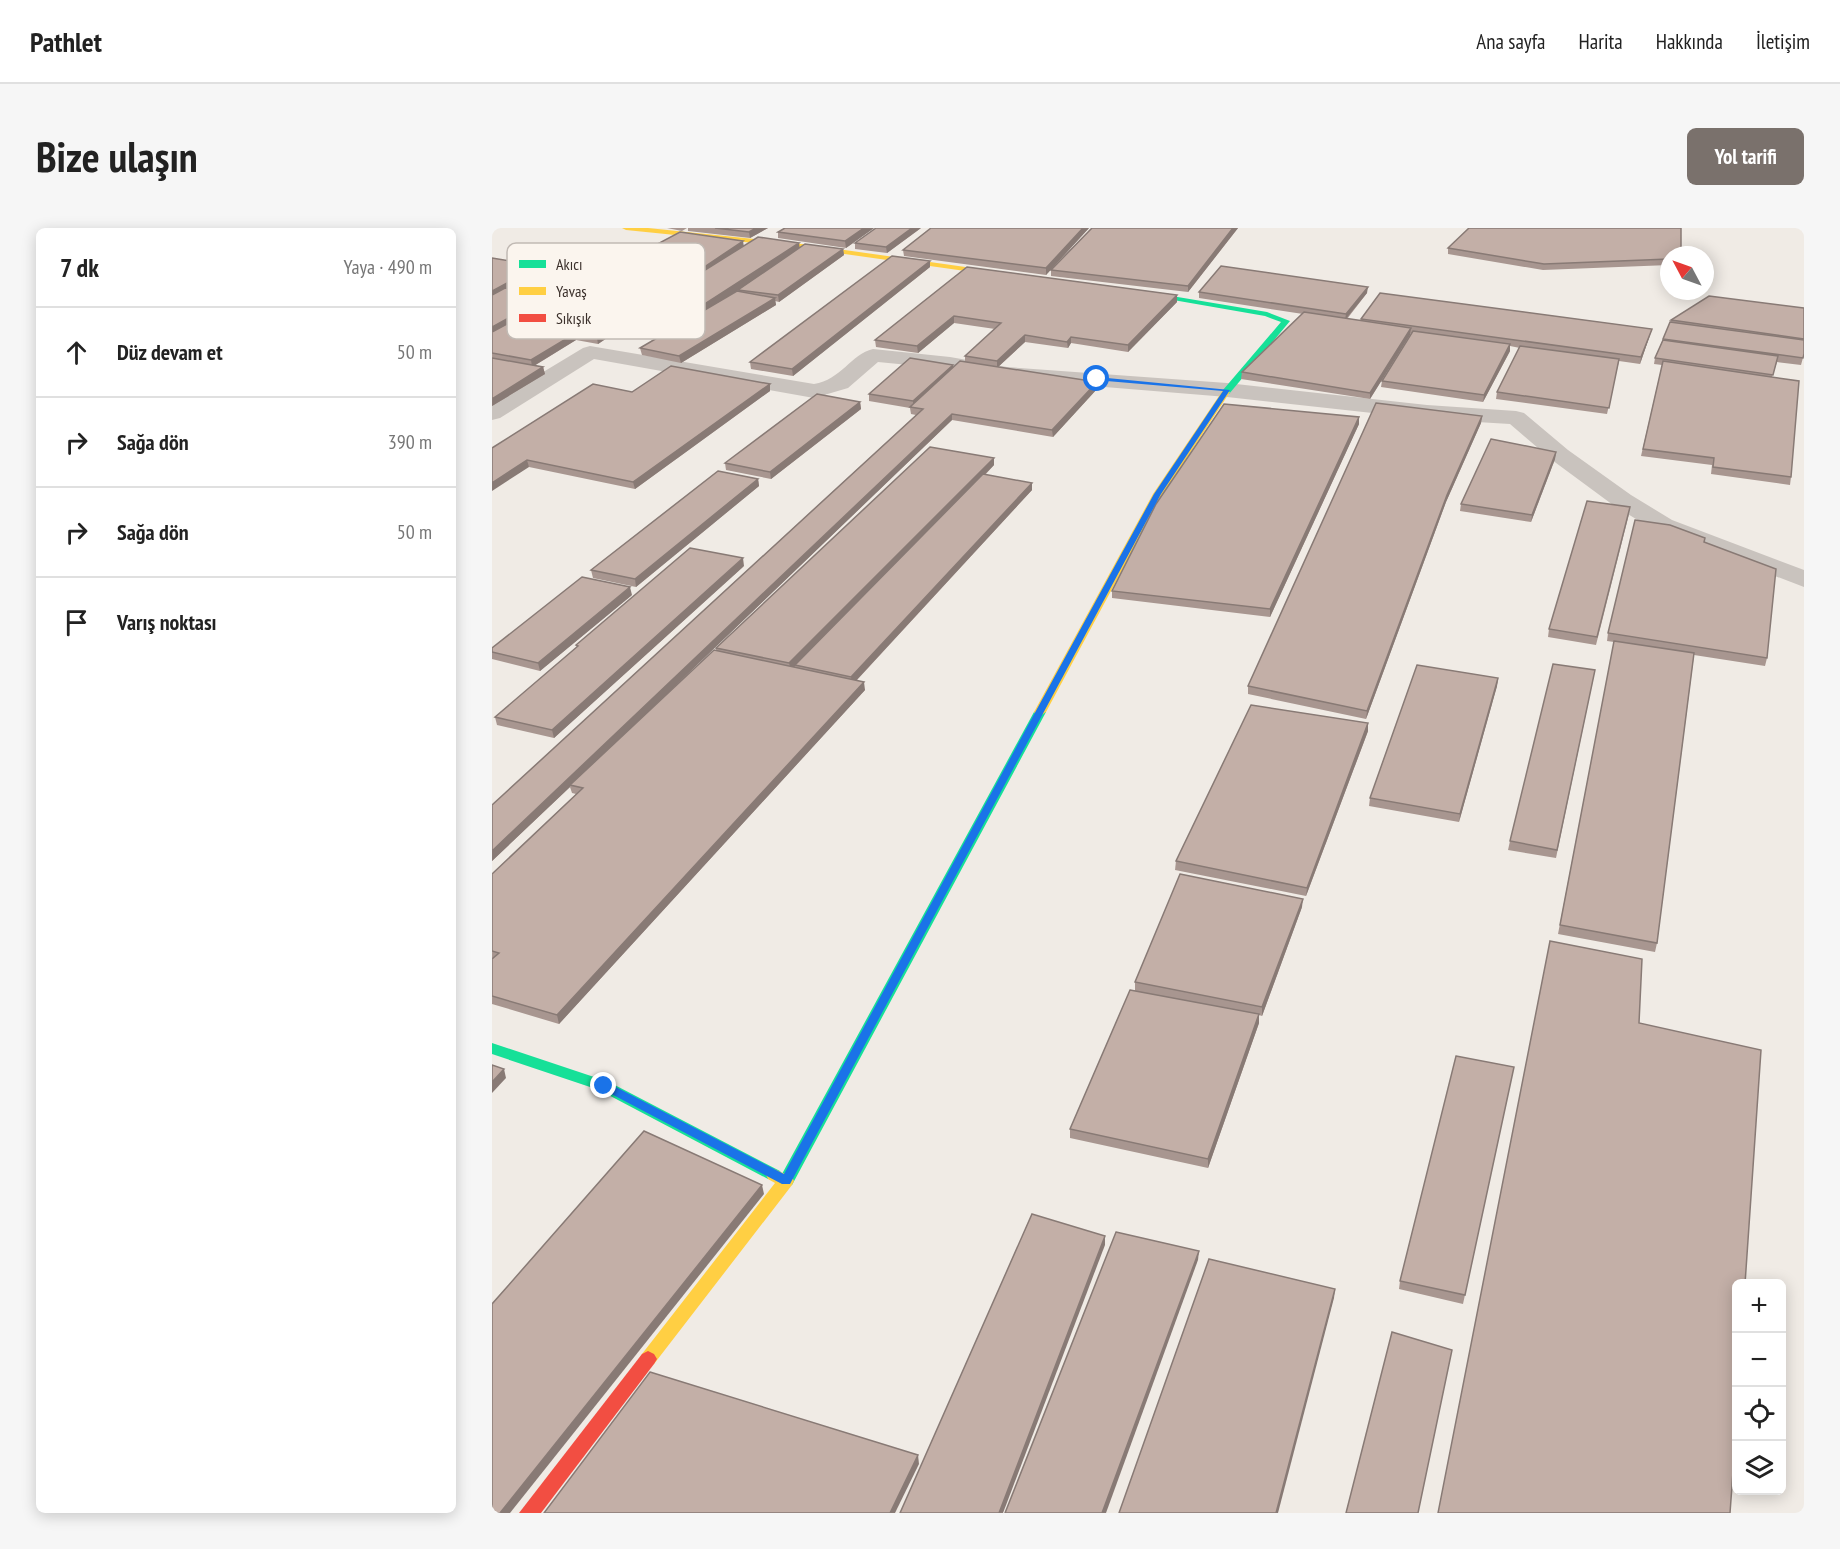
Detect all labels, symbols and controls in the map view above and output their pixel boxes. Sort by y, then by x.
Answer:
text: Pathlet [30,23,102,60]
text: Ana sayfa [1476,28,1545,55]
text: Harita [1578,28,1623,55]
text: Hakkında [1656,28,1723,55]
text: İletişim [1756,28,1810,55]
button: Yol tarifi [1687,128,1804,185]
text: Bize ulaşın [36,129,198,184]
legend [507,243,705,339]
north arrow [1660,246,1714,300]
text: 7 dk [60,251,99,284]
text: Yaya · 490 m [344,254,432,280]
text: Akıcı [556,254,582,274]
text: Yavaş [556,281,587,301]
text: Sıkışık [556,308,592,328]
icon: ahead [60,336,93,369]
text: Düz devam et [117,338,223,366]
text: 50 m [397,339,432,365]
route start [1083,365,1109,391]
icon: right [60,426,93,459]
text: Sağa dön [117,428,189,456]
text: 390 m [388,429,432,455]
icon: right [60,516,93,549]
text: Sağa dön [117,518,189,546]
text: 50 m [397,519,432,545]
icon: arrive [60,606,93,639]
text: Varış noktası [117,608,217,636]
route end [590,1072,616,1098]
map controls [1732,1279,1786,1495]
button: + [1732,1279,1786,1333]
button: − [1732,1333,1786,1387]
button: locate [1732,1387,1786,1441]
button: layers [1732,1441,1786,1495]

